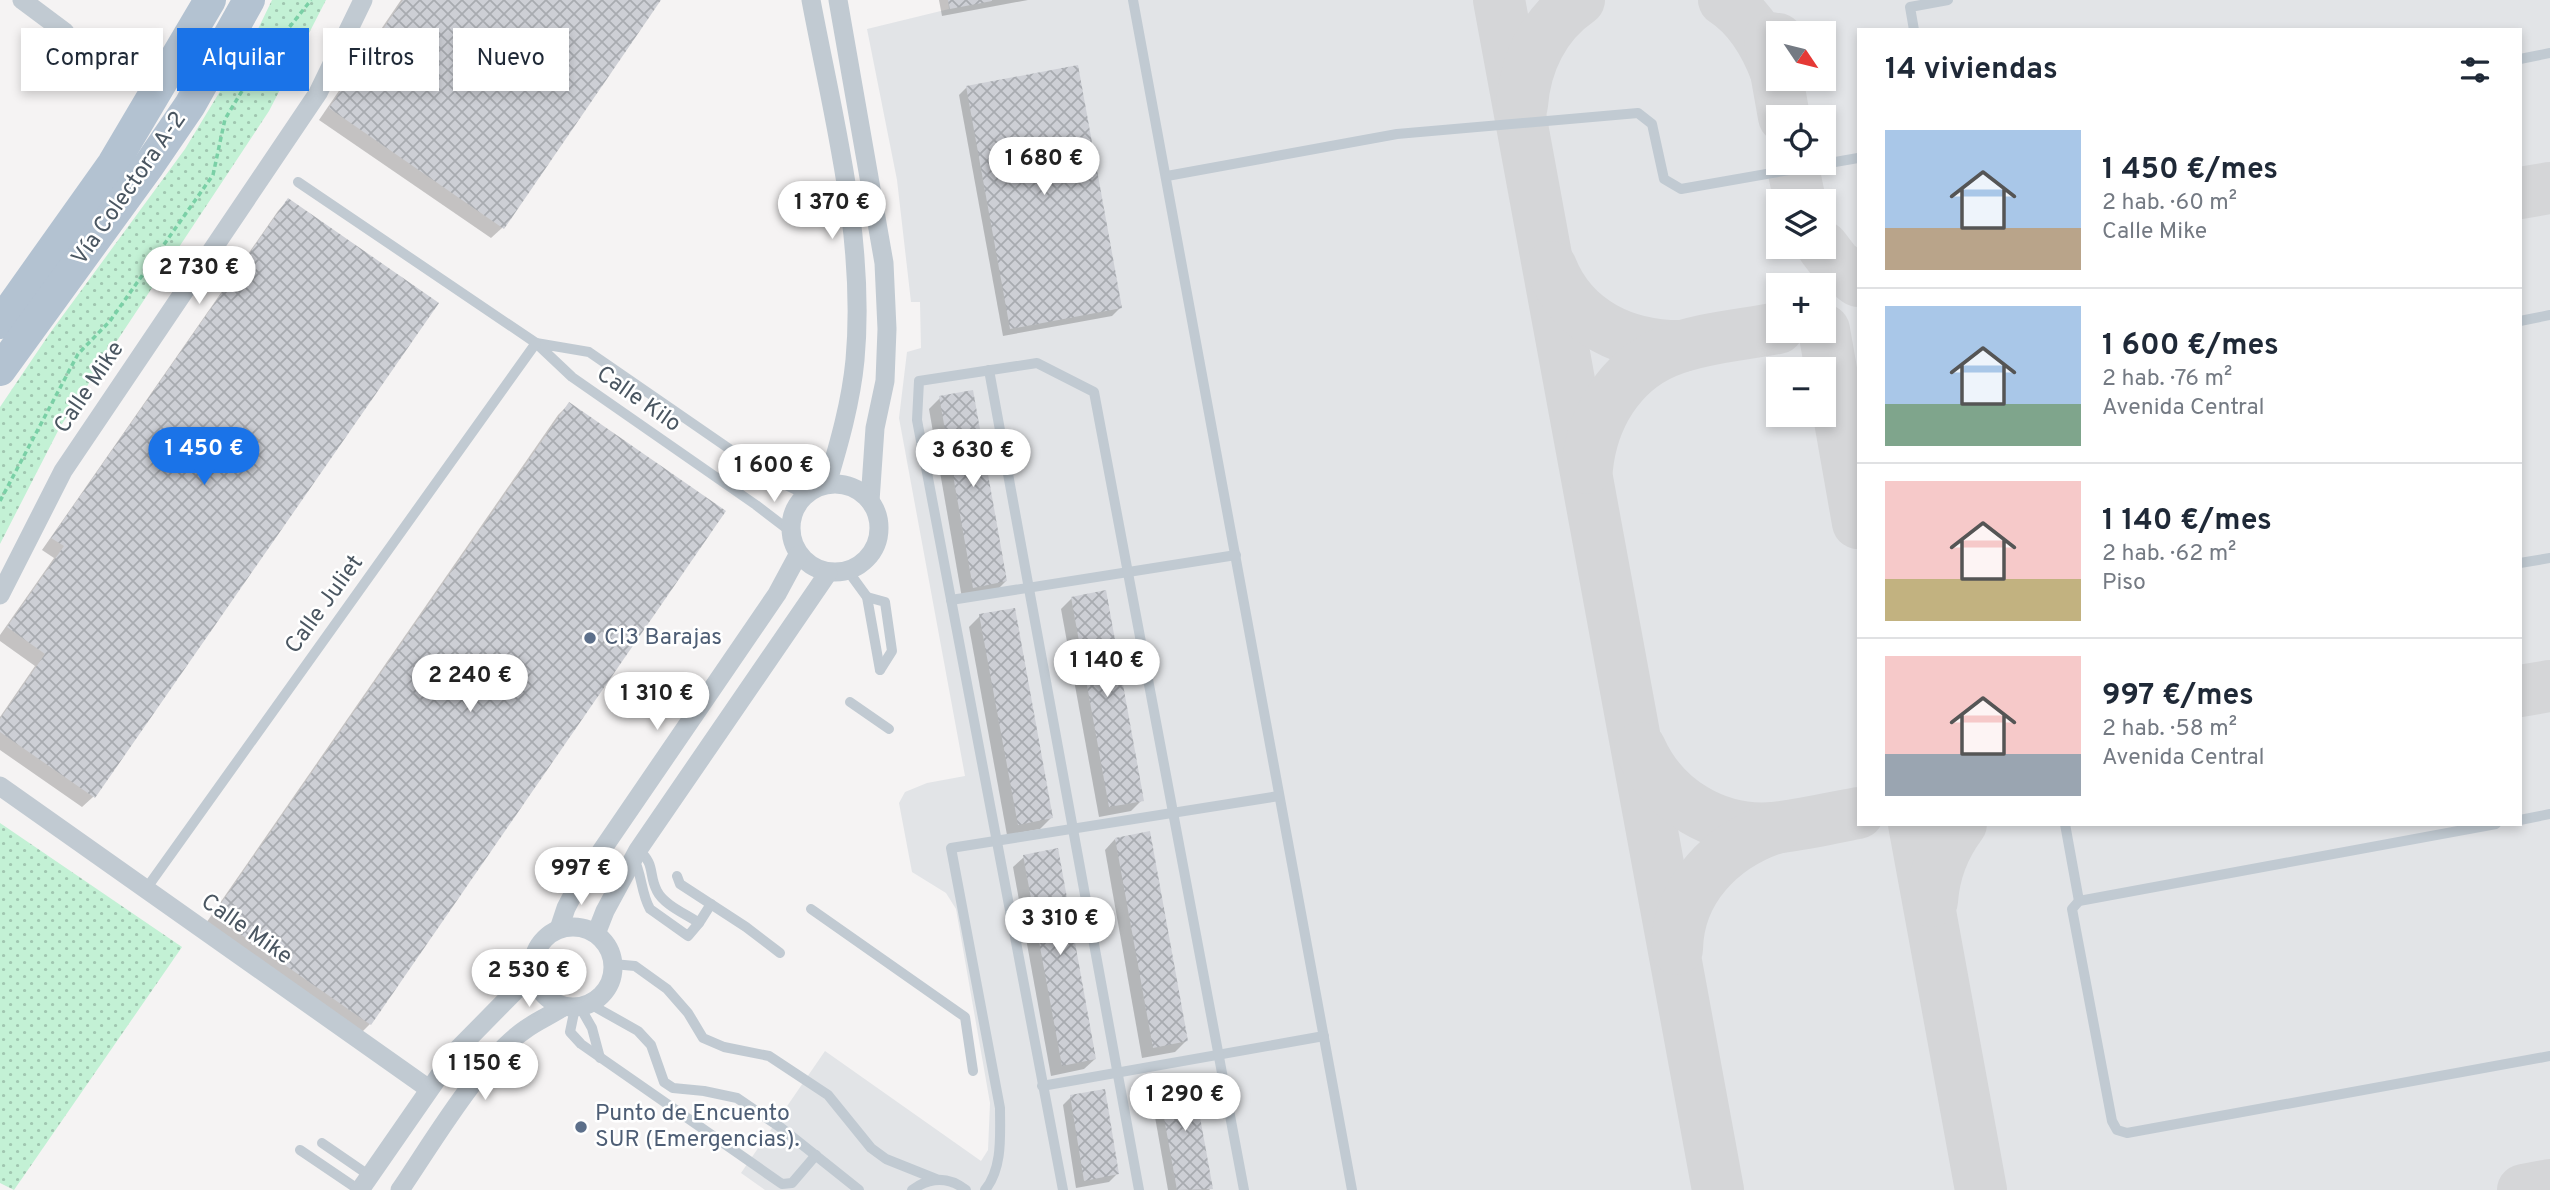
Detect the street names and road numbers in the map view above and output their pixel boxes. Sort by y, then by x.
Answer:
street label: Vía Colectora A-2 [66,107,194,271]
street label: Calle Mike [49,336,131,440]
street label: Calle Kilo [590,360,686,440]
street label: Calle Juliet [279,550,371,660]
street label: Calle Mike [195,888,297,972]

